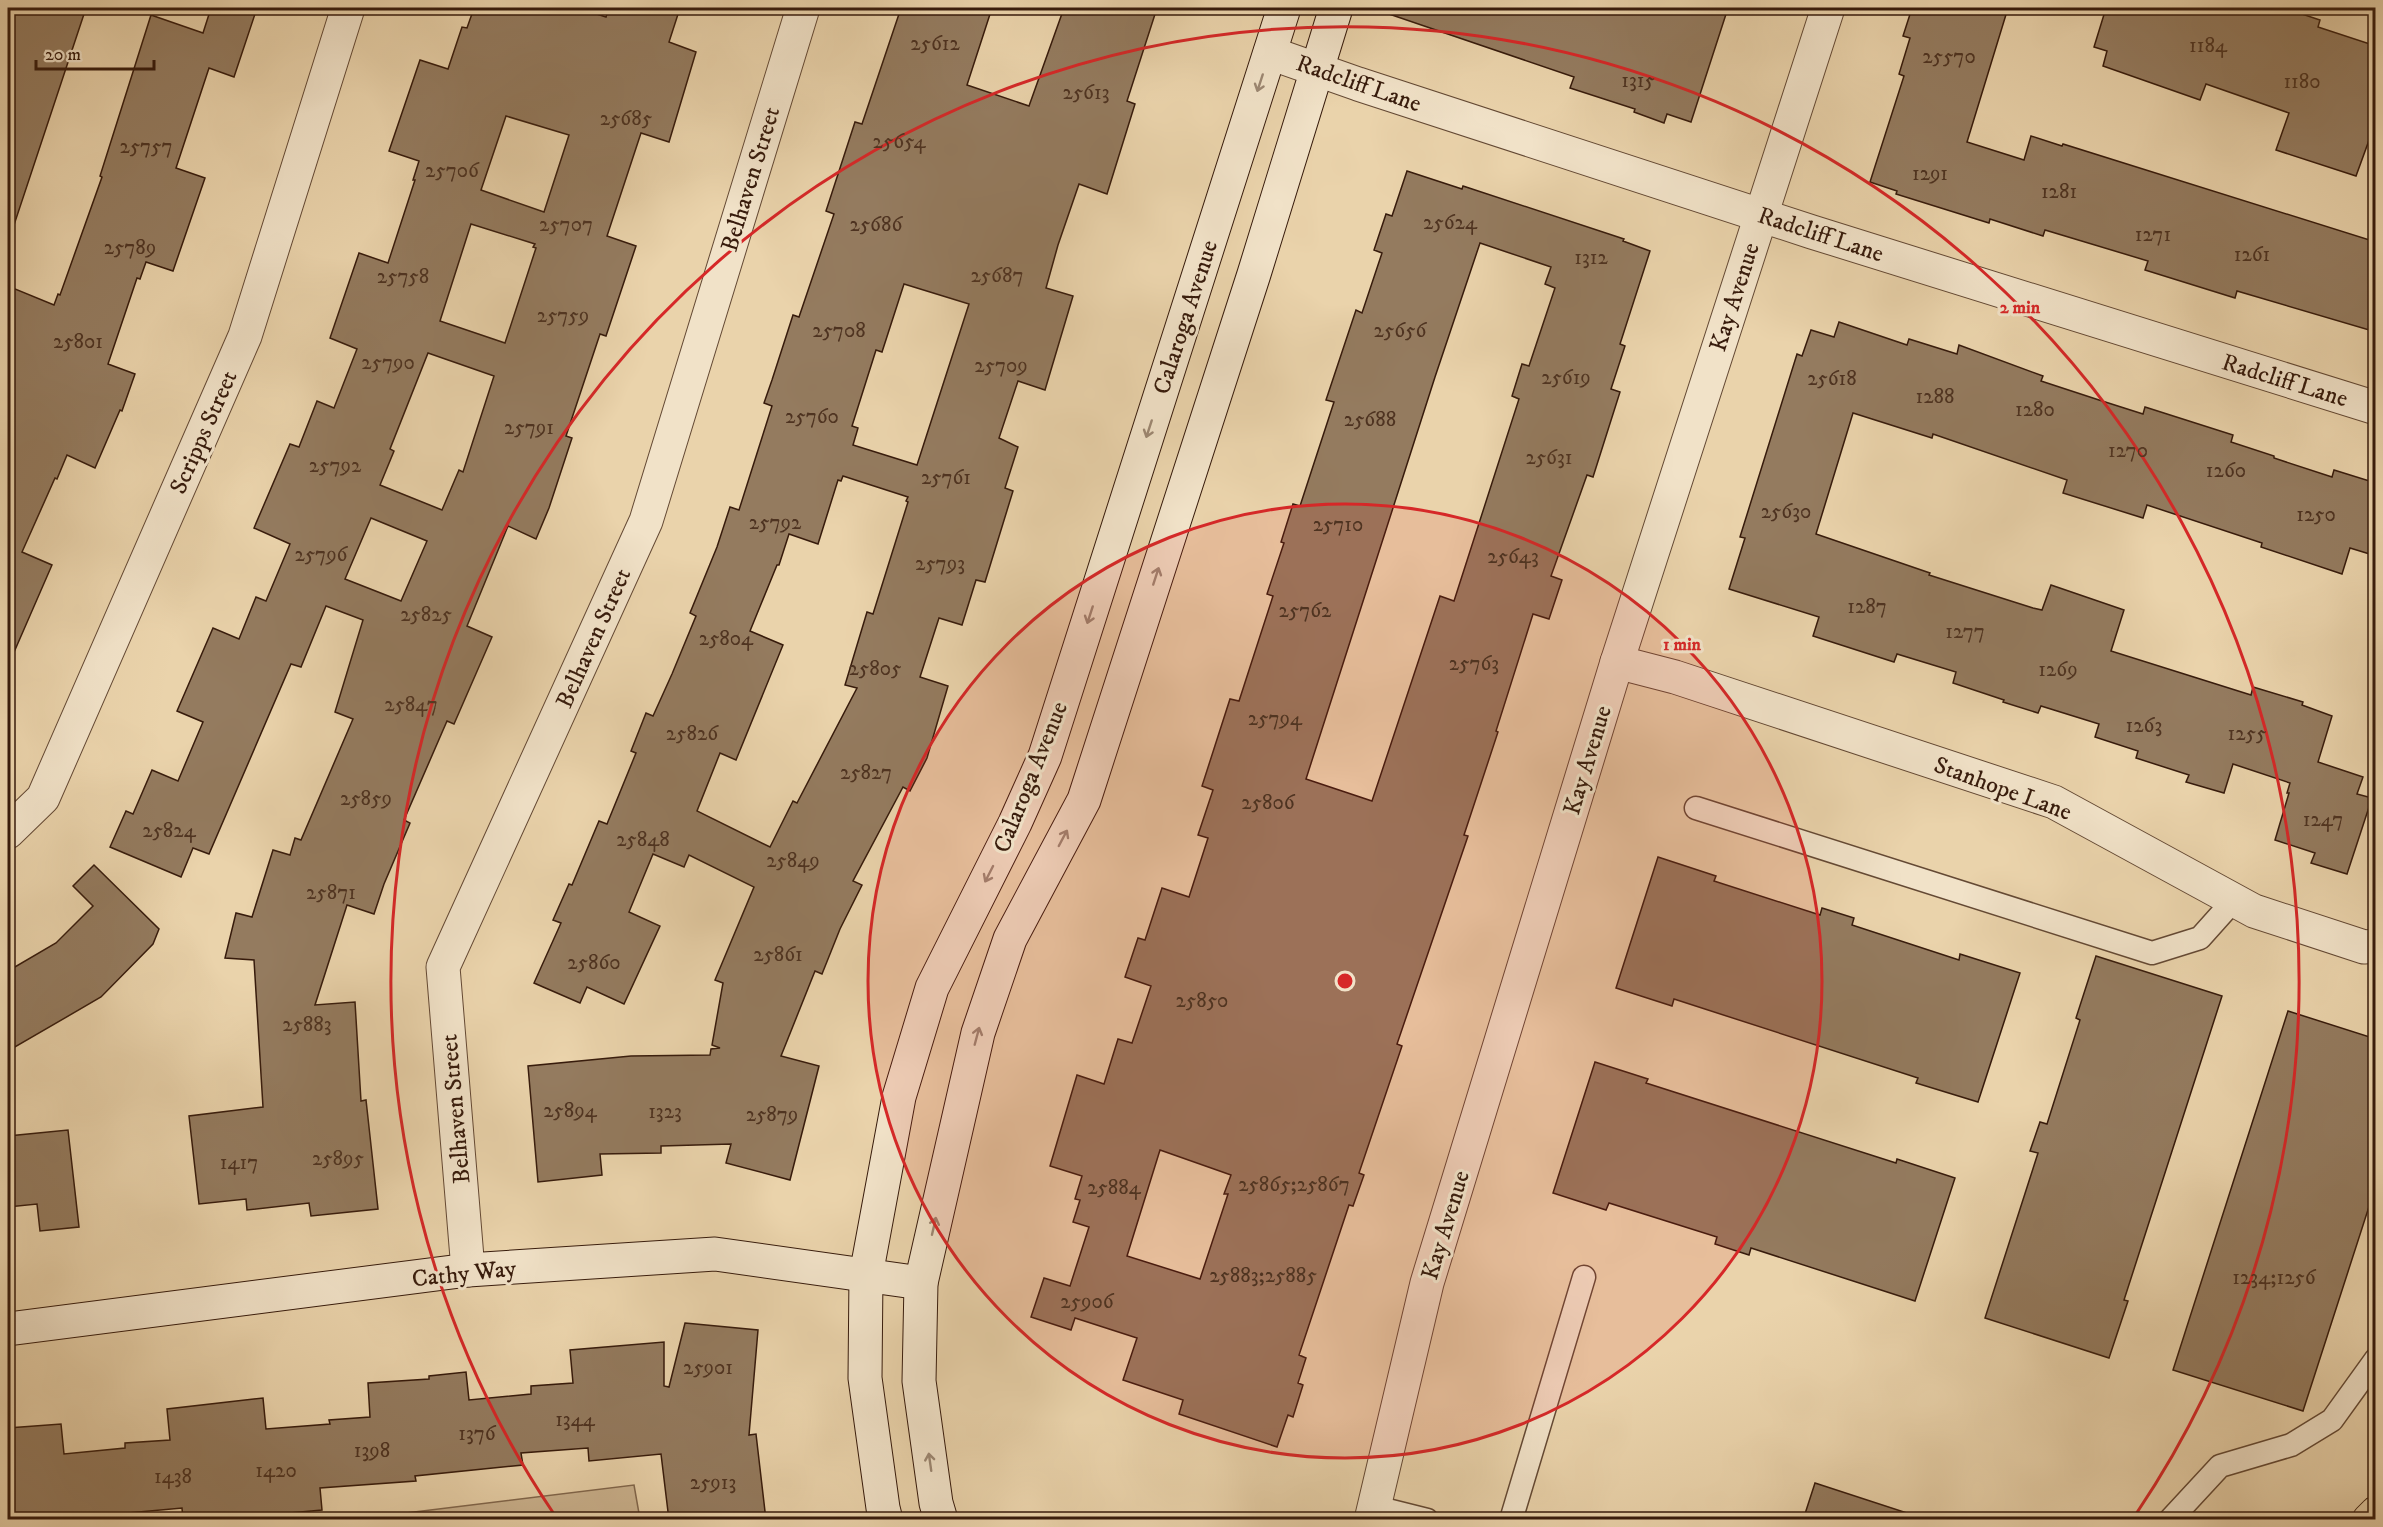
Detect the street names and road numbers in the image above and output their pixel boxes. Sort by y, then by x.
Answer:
street label: Radcliff Lane [1292,49,1425,119]
street label: Belhaven Street [715,103,787,255]
street label: Radcliff Lane [1754,201,1887,269]
street label: Calaroga Avenue [1147,236,1225,398]
street label: Kay Avenue [1703,239,1767,356]
street label: Radcliff Lane [2218,348,2351,414]
street label: Scripps Street [163,366,245,499]
street label: Belhaven Street [550,564,638,713]
street label: Calaroga Avenue [987,697,1075,857]
street label: Kay Avenue [1557,702,1619,819]
street label: Stanhope Lane [1930,750,2076,828]
street label: Belhaven Street [434,1033,477,1185]
street label: Kay Avenue [1415,1167,1477,1284]
street label: Cathy Way [410,1254,518,1294]

